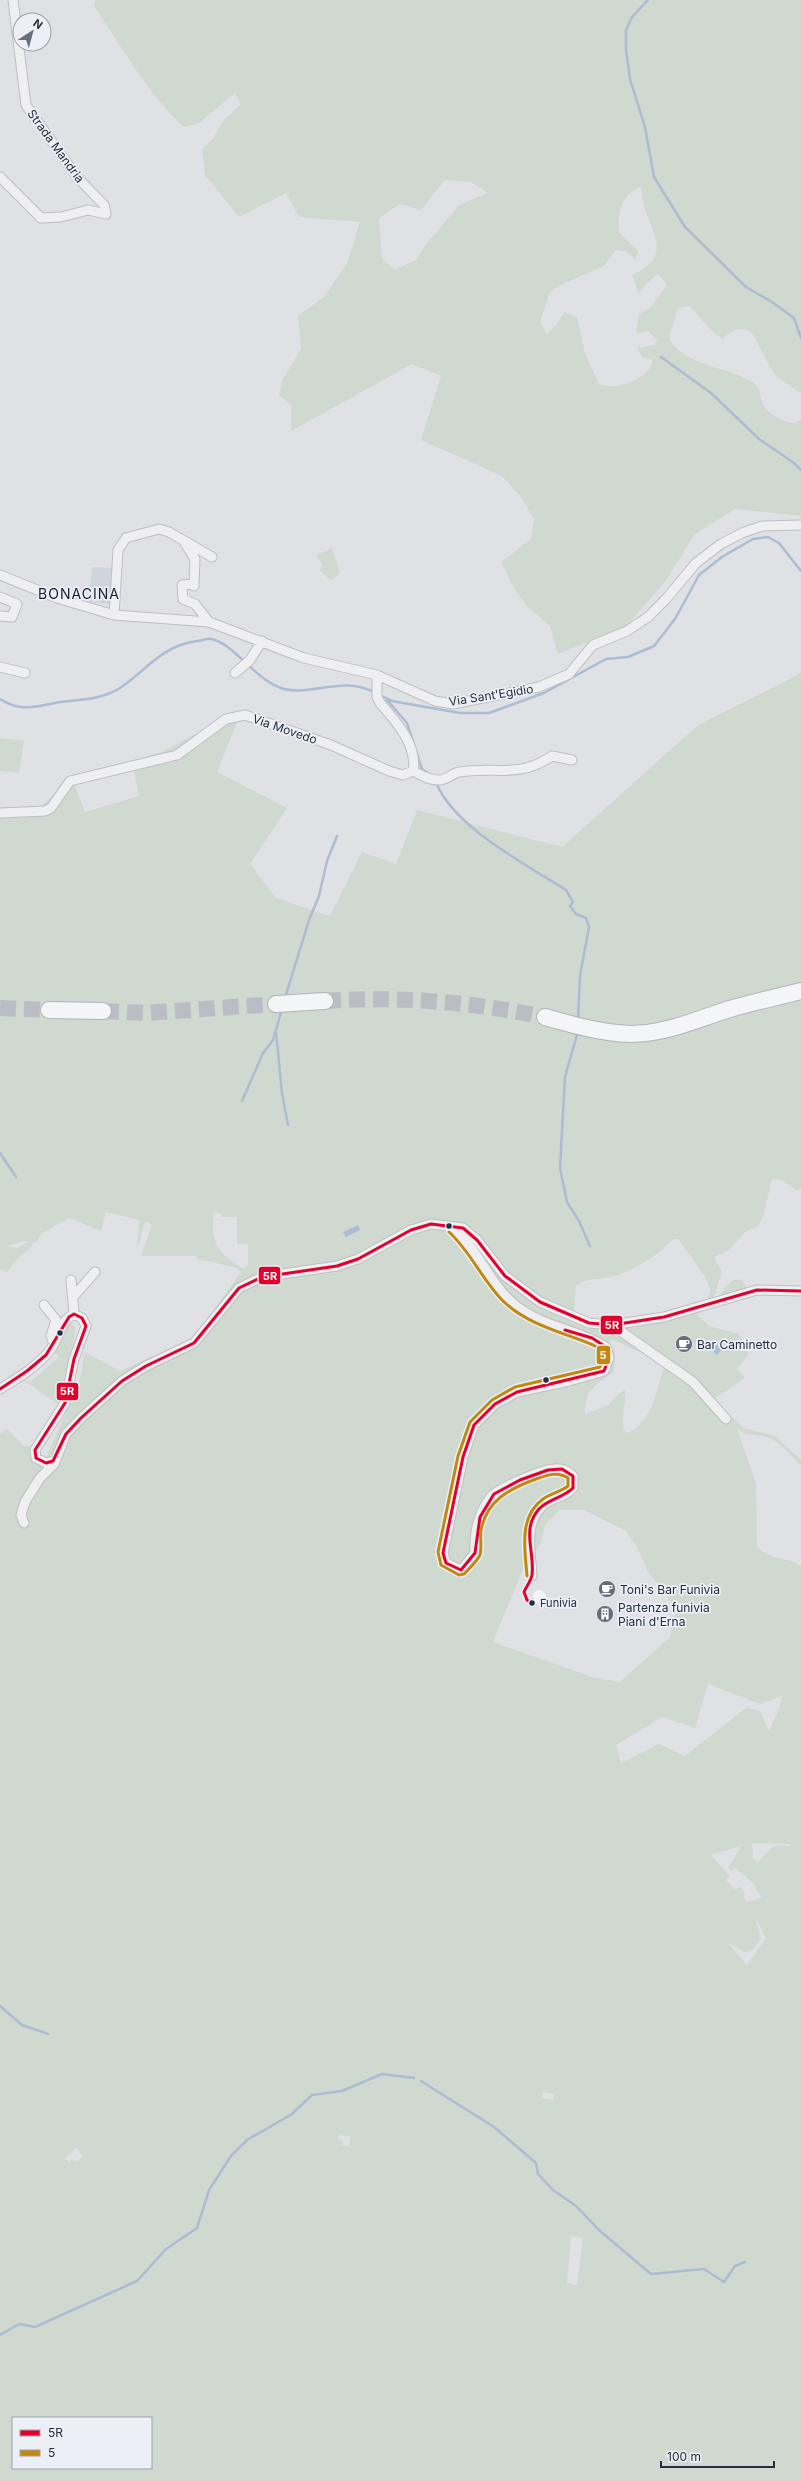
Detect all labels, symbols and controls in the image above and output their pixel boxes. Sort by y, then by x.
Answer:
north arrow [12,12,52,52]
text: N [30,16,45,32]
street label: Strada Mandria [24,107,88,185]
district label: BONACINA [38,585,120,602]
street label: Via Sant'Egidio [448,681,534,709]
street label: Via Movedo [251,711,319,747]
unlabelled marker [444,1221,454,1231]
line badge: 5R [258,1266,281,1285]
text: 5R [263,1269,277,1283]
line badge: 5R [600,1315,623,1335]
text: 5R [605,1318,619,1332]
unlabelled marker [55,1328,65,1338]
cafe icon: Bar Caminetto [674,1334,694,1354]
place label: Bar Caminetto [697,1337,777,1352]
line badge: 5 [596,1345,611,1365]
text: 5 [599,1348,607,1362]
unlabelled marker [541,1375,551,1385]
line badge: 5R [56,1382,79,1401]
text: 5R [60,1384,74,1398]
cafe icon: Toni's Bar Funivia [597,1579,617,1599]
place label: Toni's Bar Funivia [620,1582,720,1597]
place label: Funivia [540,1596,577,1610]
marker: Funivia [527,1598,537,1608]
place label: Partenza funivia Piani d'Erna [618,1600,710,1629]
building icon: Partenza funivia Piani d'Erna [595,1604,615,1624]
legend [12,2417,152,2469]
text: 5R [48,2425,63,2440]
scale bar [661,2443,774,2469]
text: 5 [48,2445,55,2460]
text: 100 m [667,2449,701,2464]

